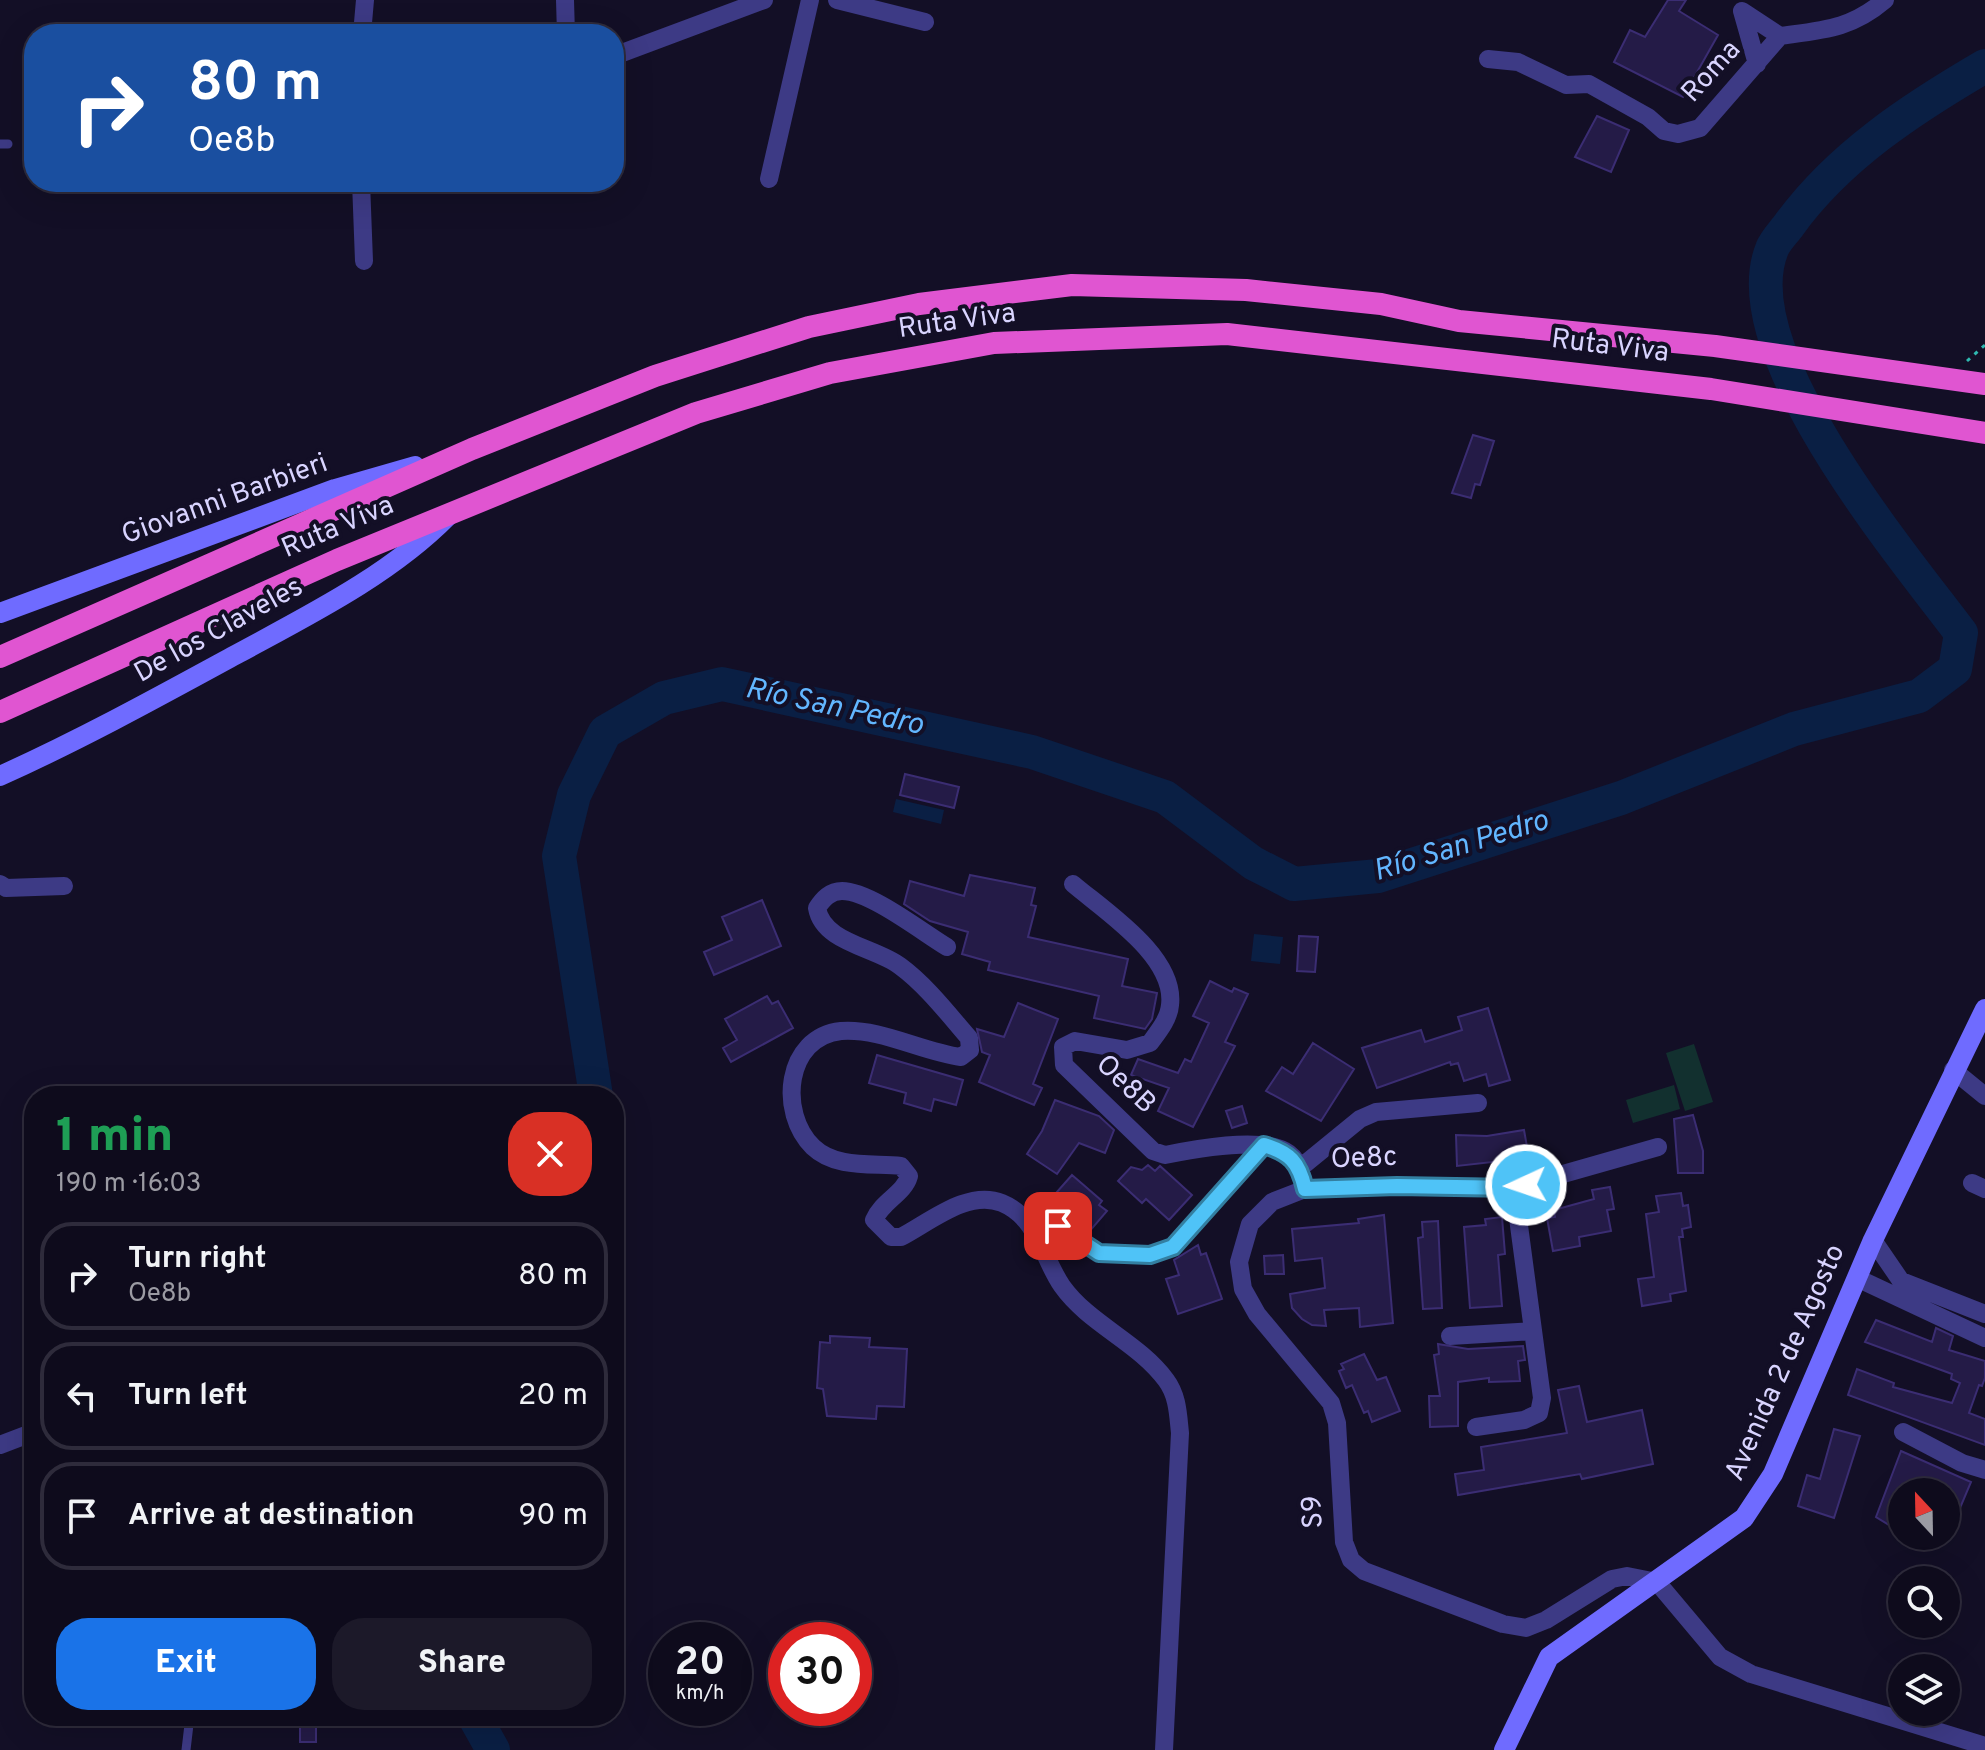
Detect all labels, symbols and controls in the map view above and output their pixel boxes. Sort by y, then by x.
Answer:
street label: Roma [1675,33,1749,111]
text: 80 m [188,50,322,120]
icon: right [56,56,160,160]
text: Oe8b [188,119,276,165]
street label: Ruta Viva [896,296,1018,348]
street label: Ruta Viva [1549,322,1671,372]
street label: Giovanni Barbieri [117,446,333,554]
street label: Ruta Viva [277,488,399,568]
street label: De los Claveles [128,570,310,692]
water label: Río San Pedro [742,671,926,745]
water label: Río San Pedro [1369,803,1553,891]
street label: Oe8B [1087,1048,1163,1122]
text: 1 min [56,1108,173,1168]
button: close [508,1112,592,1196]
street label: Oe8c [1330,1140,1398,1178]
position arrow [1484,1143,1568,1227]
text: 190 m · 16:03 [56,1168,201,1201]
pin [1024,1192,1092,1260]
icon: arrive [1036,1204,1080,1248]
street label: Avenida 2 de Agosto [1718,1239,1854,1487]
text: Turn right [128,1241,266,1278]
icon: right [60,1254,104,1298]
text: 80 m [518,1258,588,1295]
text: Oe8b [128,1278,191,1311]
icon: left [60,1374,104,1418]
text: Turn left [128,1378,248,1415]
text: 20 m [518,1378,588,1415]
north arrow [1888,1478,1960,1550]
map controls [1888,1478,1960,1726]
icon: arrive [60,1494,104,1538]
street label: S9 [1295,1494,1333,1530]
text: Arrive at destination [128,1498,414,1535]
text: 90 m [519,1498,588,1535]
button: search [1888,1566,1960,1638]
button: Exit [56,1618,316,1710]
button: Share [332,1618,592,1710]
speed limit sign: 30 [768,1622,872,1726]
text: 20 [675,1639,725,1689]
button: layers [1888,1654,1960,1726]
text: km/h [676,1681,724,1707]

